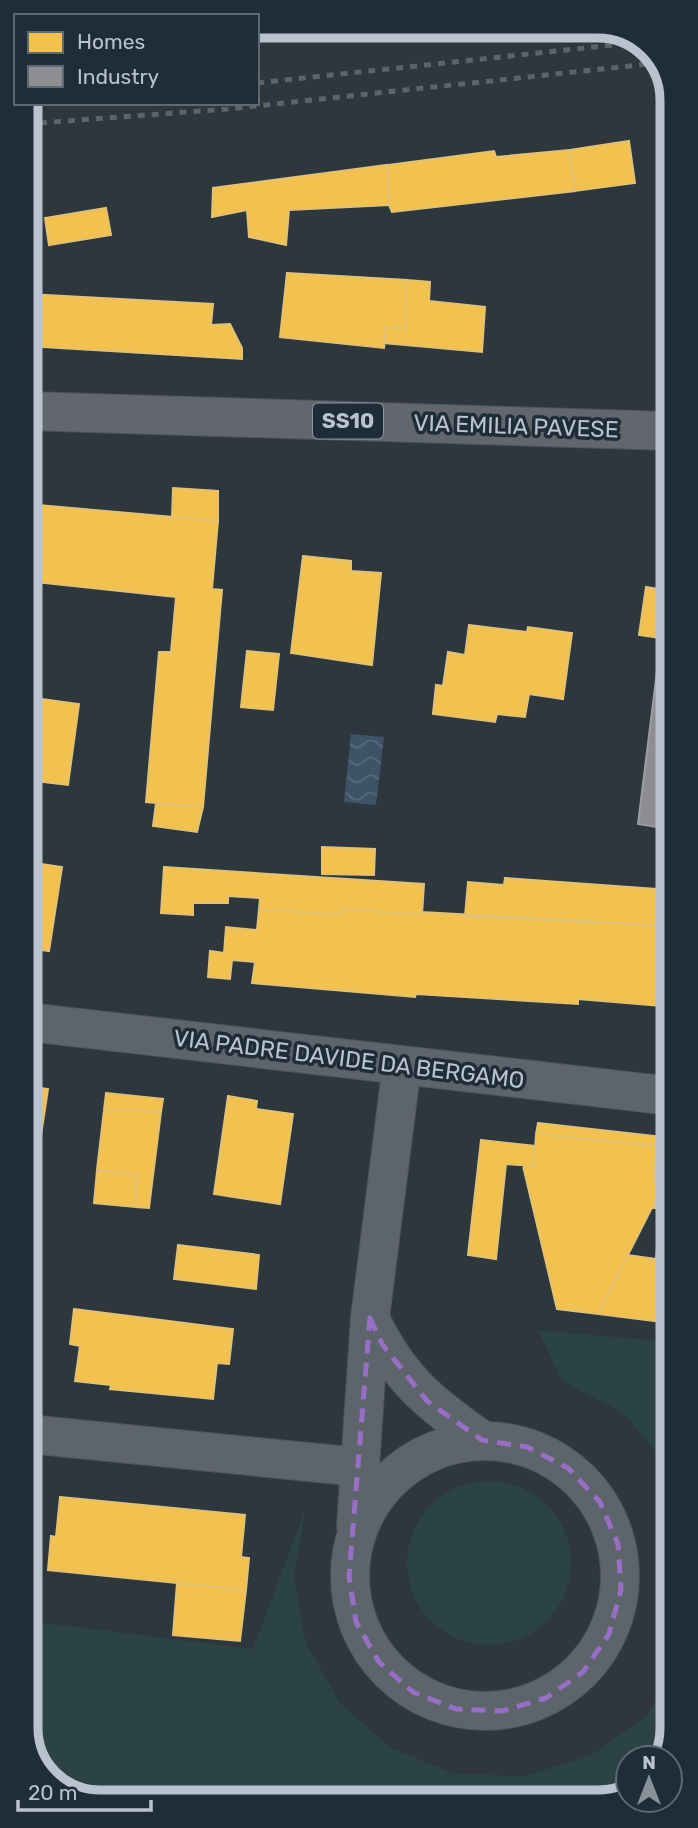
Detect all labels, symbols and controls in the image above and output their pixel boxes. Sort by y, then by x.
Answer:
legend [14,14,259,105]
text: Homes [77,29,145,54]
text: Industry [77,64,159,89]
road number: SS10 [313,404,383,438]
street label: VIA EMILIA PAVESE [413,408,619,444]
street label: VIA PADRE DAVIDE DA BERGAMO [172,1024,526,1094]
north arrow [614,1744,684,1814]
text: N [642,1751,656,1774]
scale bar [18,1769,150,1813]
text: 20 m [28,1780,77,1805]

